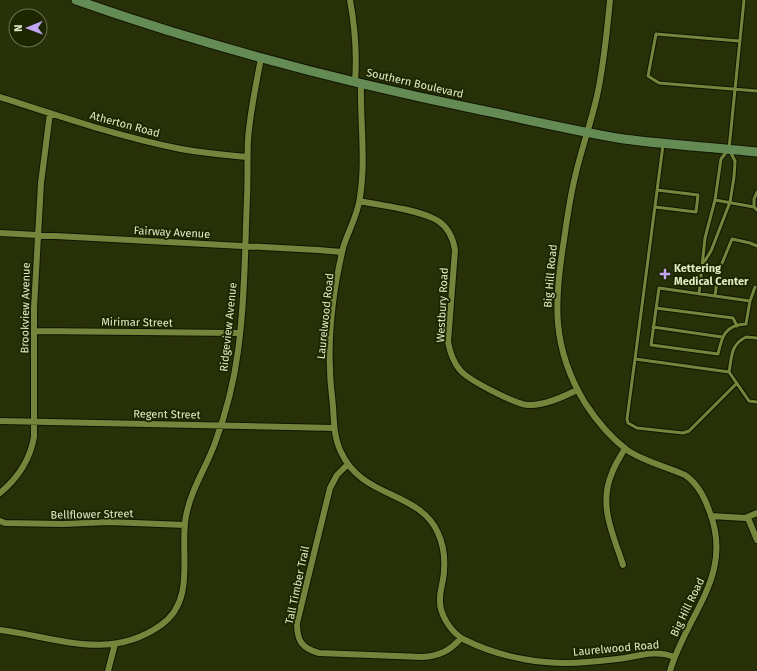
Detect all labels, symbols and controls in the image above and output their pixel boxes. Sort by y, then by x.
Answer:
north arrow [8,8,48,48]
text: N [12,24,25,32]
street label: Southern Boulevard [365,66,465,101]
street label: Atherton Road [88,109,161,140]
street label: Fairway Avenue [133,224,211,241]
street label: Big Hill Road [541,244,560,308]
street label: Brookview Avenue [18,262,33,354]
place label: Kettering Medical Center [674,262,749,288]
street label: Westbury Road [434,267,451,343]
marker: Kettering Medical Center [659,268,671,280]
street label: Laurelwood Road [315,272,336,360]
street label: Ridgeview Avenue [217,282,240,372]
street label: Mirimar Street [101,315,173,330]
street label: Regent Street [133,407,201,422]
street label: Bellflower Street [50,507,134,522]
street label: Tall Timber Trail [283,545,312,625]
street label: Big Hill Road [668,576,707,639]
street label: Laurelwood Road [572,638,660,659]

